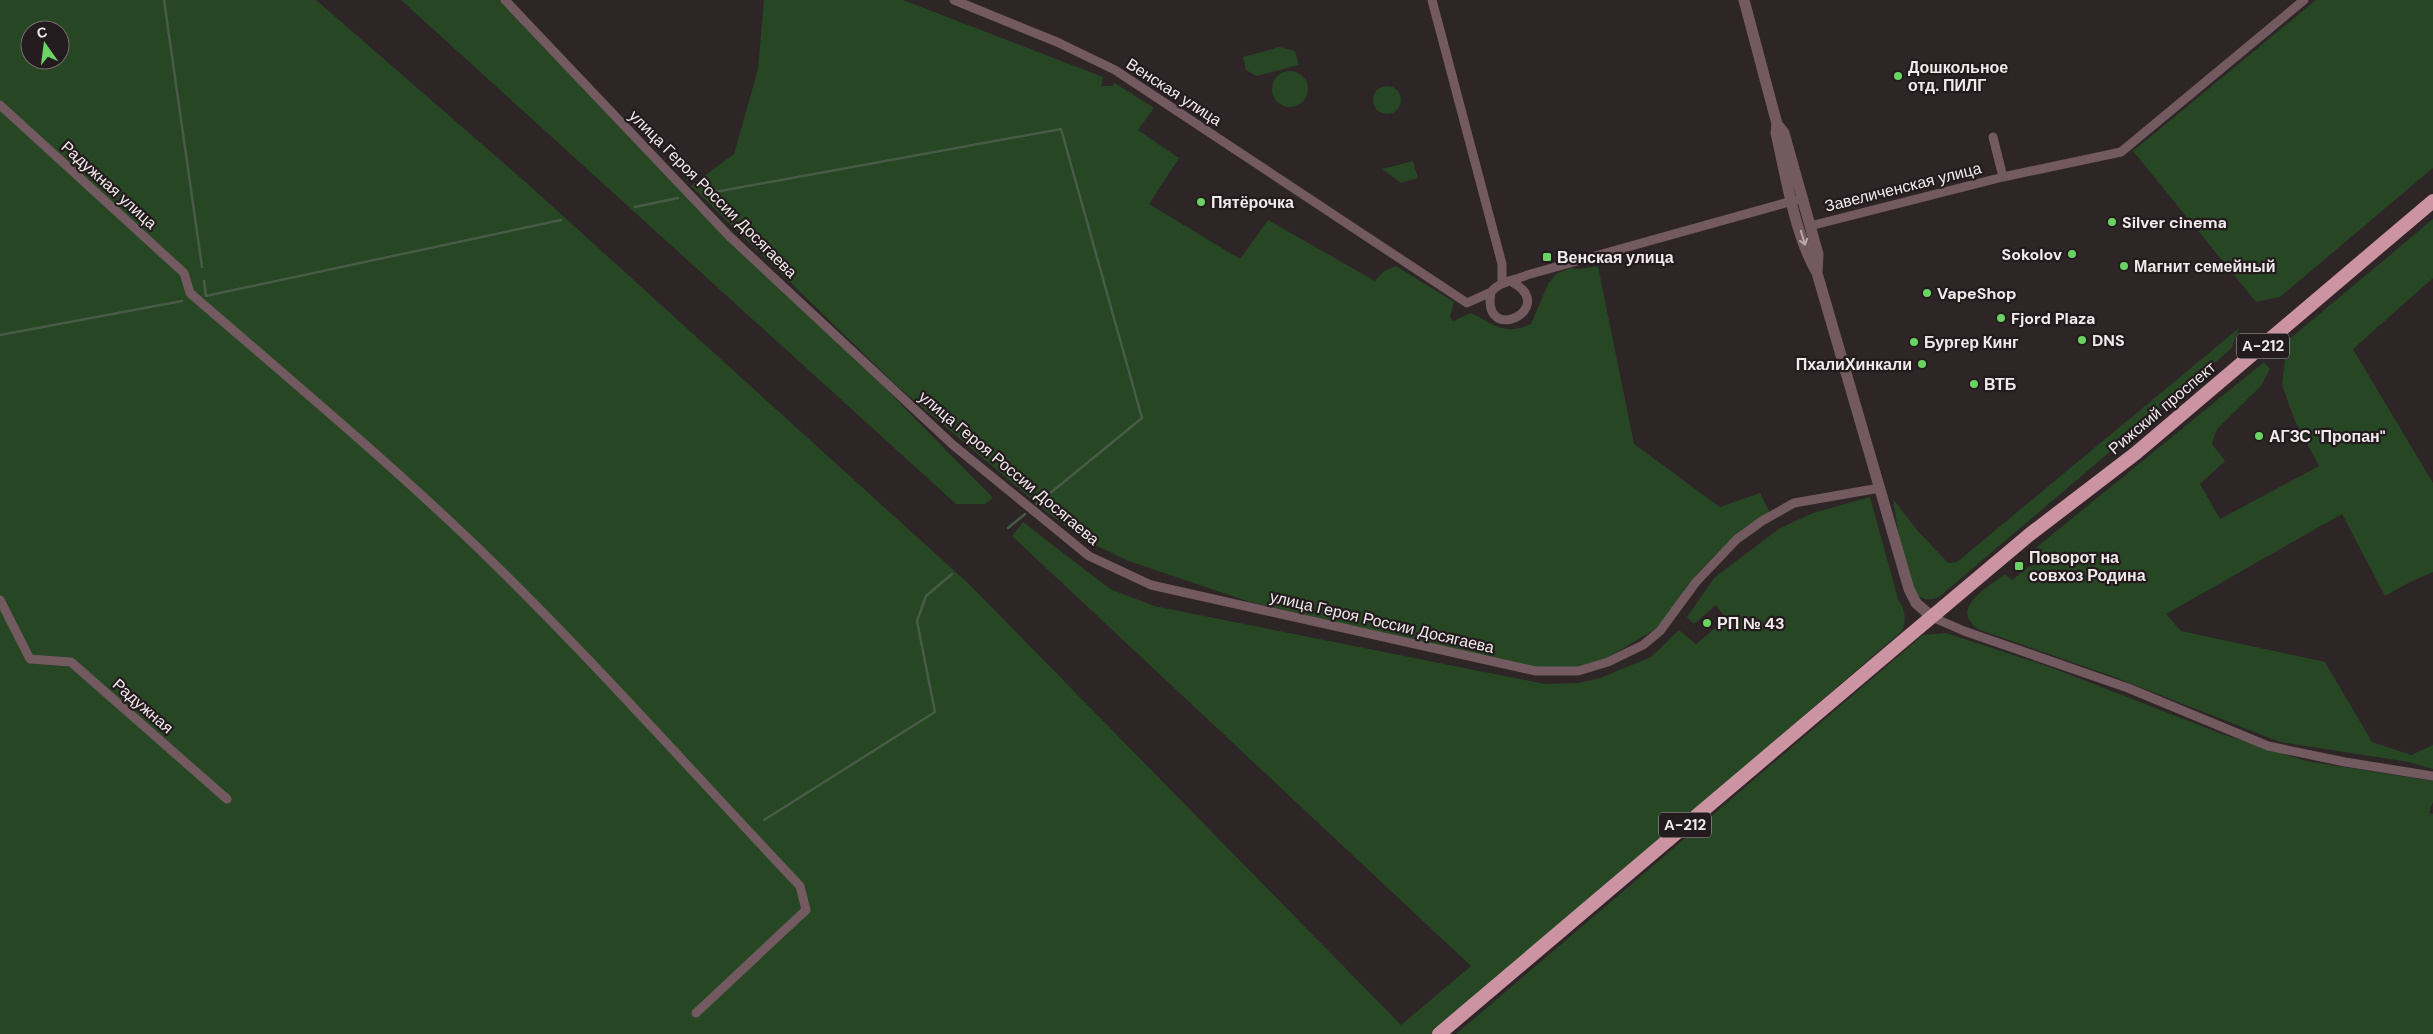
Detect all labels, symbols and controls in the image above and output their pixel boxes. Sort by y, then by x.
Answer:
north arrow [20,20,70,70]
text: С [35,22,49,42]
street label: Венская улица [1122,53,1226,131]
place label: Дошкольное отд. ПИЛГ [1908,57,2008,96]
marker: Дошкольное отд. ПИЛГ [1892,70,1904,82]
street label: улица Героя России Досягаева [624,105,802,283]
street label: Радужная улица [57,136,161,234]
street label: Завеличенская улица [1822,157,1984,217]
place label: Пятёрочка [1211,192,1294,213]
marker: Пятёрочка [1195,196,1207,208]
place label: Silver cinema [2122,212,2227,233]
marker: Silver cinema [2106,216,2118,228]
one-way arrow [1798,230,1808,246]
place label: Sokolov [2002,244,2062,265]
place label: Венская улица [1557,247,1674,268]
marker: Sokolov [2066,248,2078,260]
marker: Венская улица [1541,251,1553,263]
place label: Магнит семейный [2134,256,2276,277]
marker: Магнит семейный [2118,260,2130,272]
place label: VapeShop [1937,283,2017,304]
marker: VapeShop [1921,287,1933,299]
place label: Fjord Plaza [2011,308,2095,329]
marker: Fjord Plaza [1995,312,2007,324]
place label: DNS [2092,330,2125,351]
place label: Бургер Кинг [1924,332,2019,353]
marker: DNS [2076,334,2088,346]
road number: А-212 [2237,334,2289,358]
marker: Бургер Кинг [1908,336,1920,348]
place label: ПхалиХинкали [1796,354,1912,375]
street label: Рижский проспект [2104,356,2221,459]
marker: ПхалиХинкали [1916,358,1928,370]
place label: ВТБ [1984,374,2016,395]
marker: ВТБ [1968,378,1980,390]
street label: улица Героя России Досягаева [914,386,1104,550]
place label: АГЗС "Пропан" [2269,426,2386,447]
marker: АГЗС "Пропан" [2253,430,2265,442]
place label: Поворот на совхоз Родина [2029,547,2146,586]
marker: Поворот на совхоз Родина [2013,560,2025,572]
street label: улица Героя России Досягаева [1268,586,1496,658]
place label: РП № 43 [1717,613,1785,634]
marker: РП № 43 [1701,617,1713,629]
street label: Радужная [108,674,178,738]
road number: А-212 [1659,812,1711,838]

